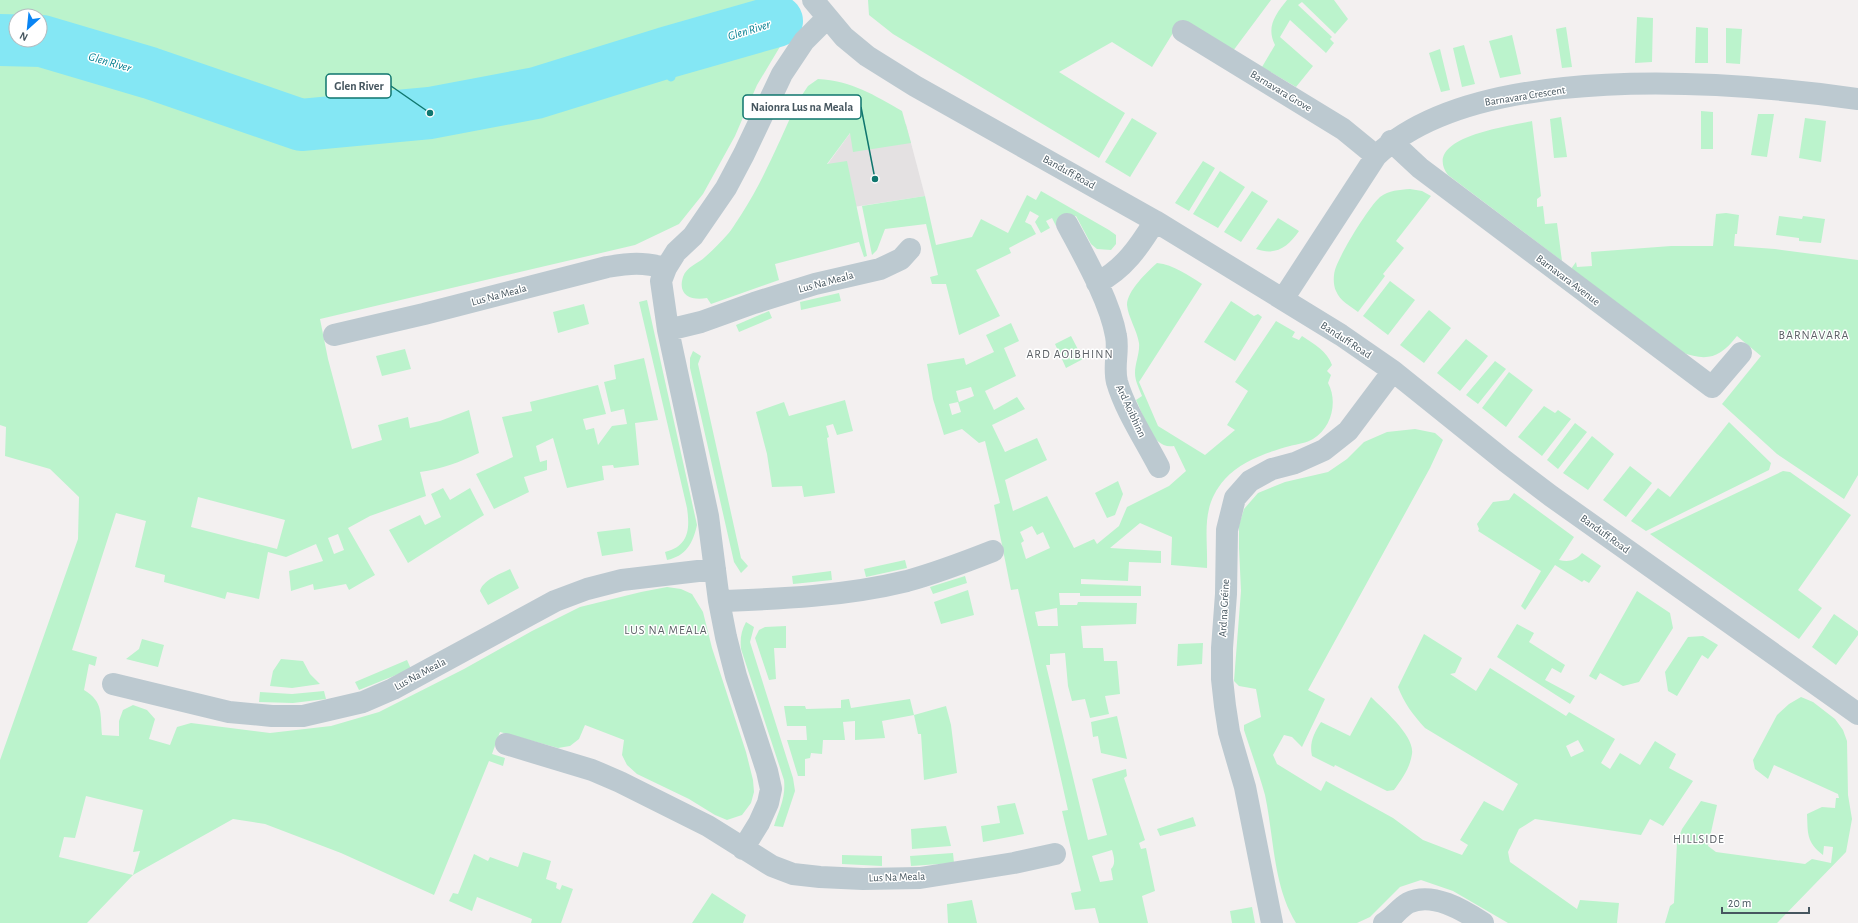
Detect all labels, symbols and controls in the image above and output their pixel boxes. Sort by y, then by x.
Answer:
north arrow [8,8,48,48]
water label: Glen River [726,18,773,42]
text: N [18,30,30,43]
water label: Glen River [87,50,134,74]
street label: Barnavara Grove [1248,68,1314,114]
callout: Glen River [326,74,391,98]
text: Glen River [334,80,384,92]
street label: Barnavara Crescent [1484,84,1567,108]
callout: Naionra Lus na Meala [743,95,861,119]
text: Naionra Lus na Meala [751,101,853,113]
street label: Banduff Road [1041,153,1097,191]
street label: Barnavara Avenue [1534,252,1602,308]
street label: Lus Na Meala [797,269,855,295]
street label: Lus Na Meala [470,282,528,308]
street label: Banduff Road [1319,320,1374,361]
district label: BARNAVARA [1779,329,1849,341]
district label: ARD AOIBHINN [1026,348,1114,360]
street label: Ard Aoibhinn [1114,383,1148,439]
street label: Banduff Road [1578,512,1632,556]
street label: Ard na Gréine [1217,579,1231,637]
district label: LUS NA MEALA [624,624,708,636]
street label: Lus Na Meala [392,656,448,692]
district label: HILLSIDE [1673,833,1725,845]
street label: Lus Na Meala [868,871,926,883]
scale bar [1722,889,1809,915]
text: 20 m [1728,897,1751,909]

